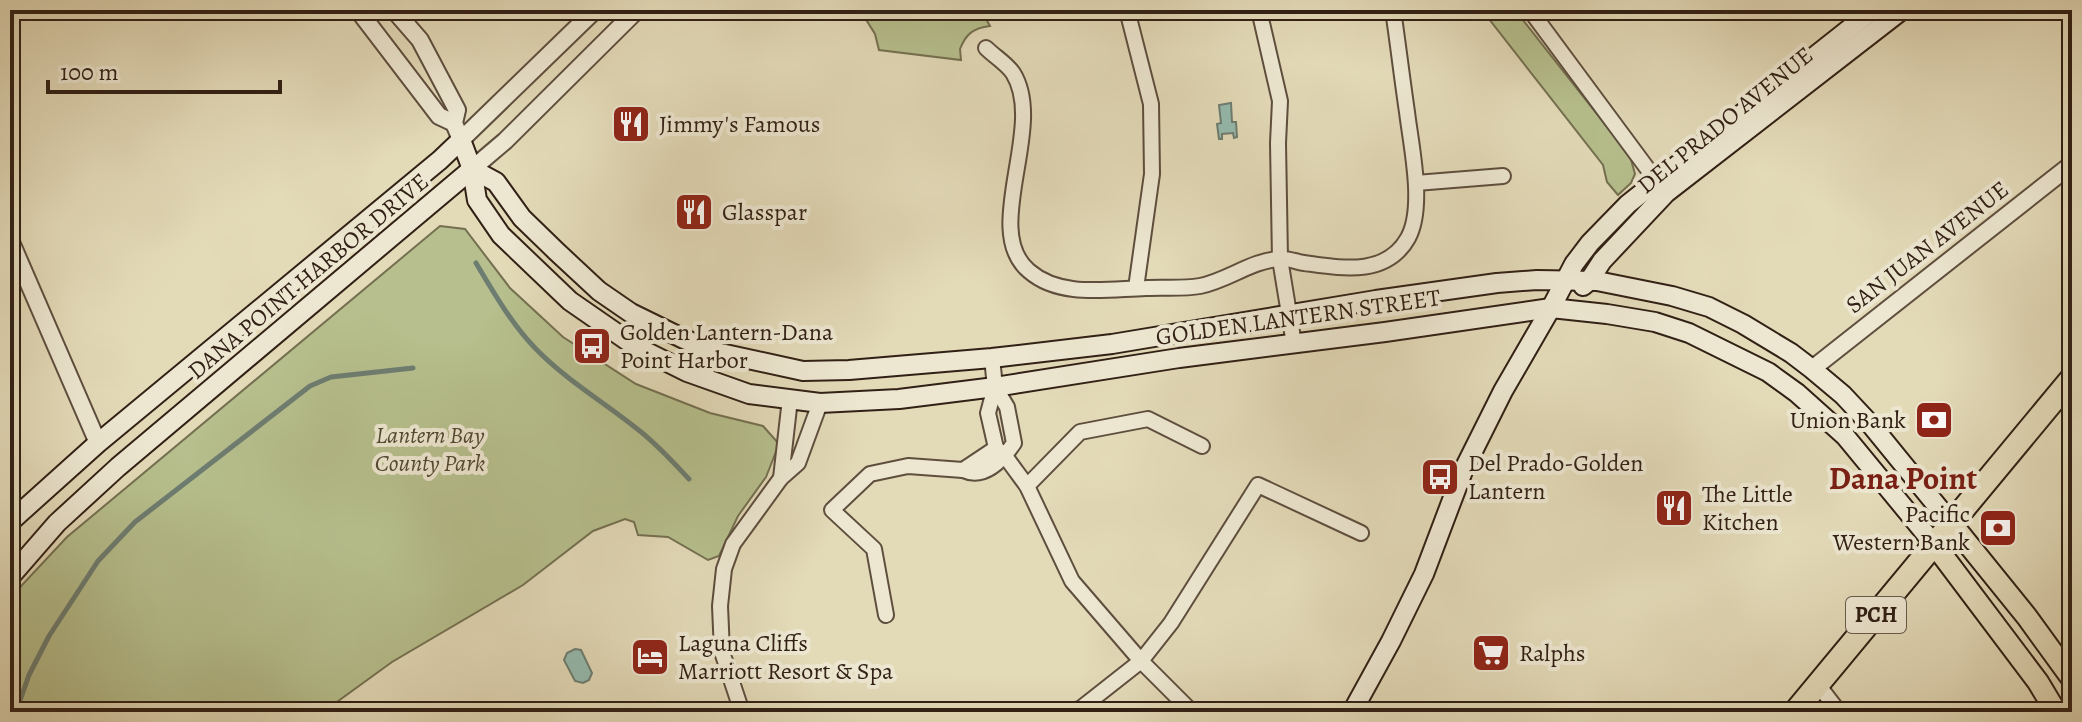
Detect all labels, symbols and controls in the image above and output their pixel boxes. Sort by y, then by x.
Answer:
street label: DEL PRADO AVENUE [1630,39,1820,201]
scale bar [48,44,280,94]
text: 100 m [60,56,119,88]
restaurant icon: Jimmy's Famous [610,103,652,145]
place label: Jimmy's Famous [659,108,820,140]
street label: DANA POINT HARBOR DRIVE [181,166,435,386]
street label: SAN JUAN AVENUE [1839,173,2015,321]
restaurant icon: Glasspar [673,191,715,233]
place label: Glasspar [722,196,807,228]
street label: GOLDEN LANTERN STREET [1154,281,1442,353]
place label: Golden Lantern-Dana Point Harbor [620,316,834,376]
bus stop icon: Golden Lantern-Dana Point Harbor [571,325,613,367]
bank icon: Union Bank [1913,399,1955,441]
place label: Union Bank [1790,404,1906,436]
park label: Lantern Bay County Park [375,419,486,479]
place label: Del Prado-Golden Lantern [1468,447,1643,507]
bus stop icon: Del Prado-Golden Lantern [1419,456,1461,498]
district label: Dana Point [1829,456,1978,500]
place label: The Little Kitchen [1702,478,1793,538]
restaurant icon: The Little Kitchen [1653,487,1695,529]
place label: Pacific Western Bank [1832,498,1970,558]
bank icon: Pacific Western Bank [1977,507,2019,549]
road number: PCH [1846,597,1906,633]
place label: Laguna Cliffs Marriott Resort & Spa [678,627,894,687]
supermarket icon: Ralphs [1470,632,1512,674]
hotel icon: Laguna Cliffs Marriott Resort & Spa [629,636,671,678]
place label: Ralphs [1519,637,1585,669]

